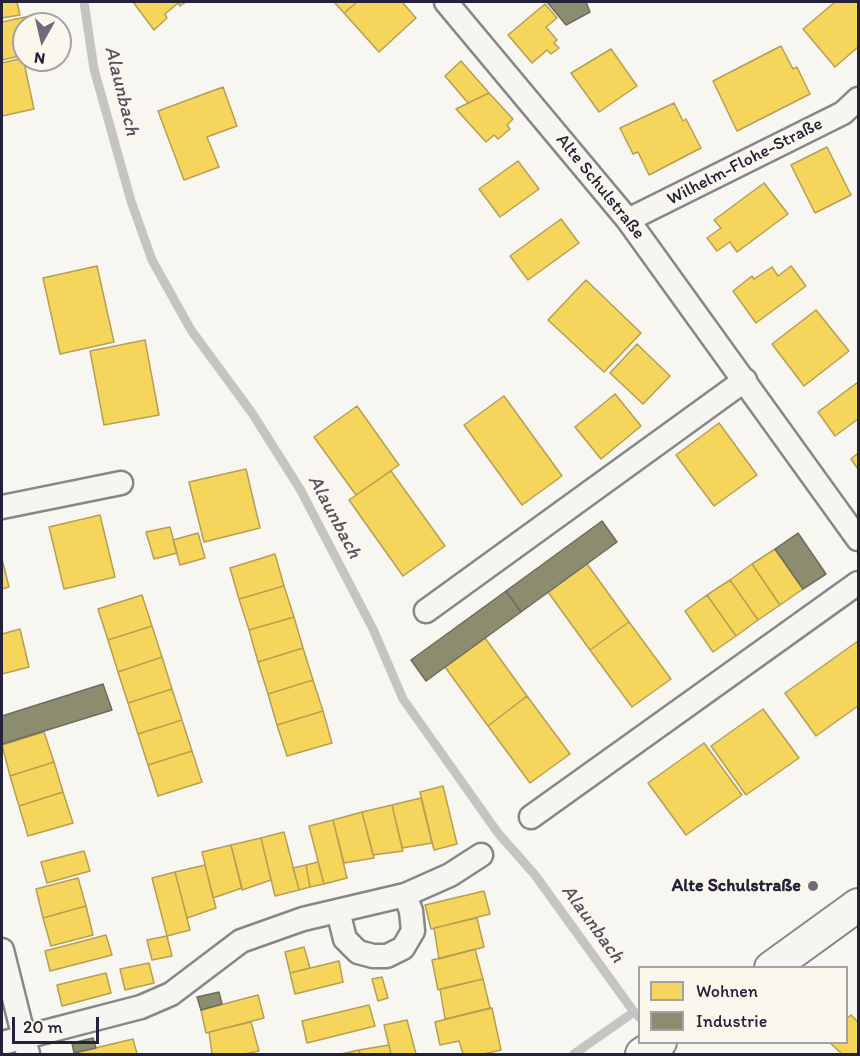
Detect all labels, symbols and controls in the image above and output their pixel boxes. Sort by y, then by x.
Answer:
north arrow [12,12,72,72]
water label: Alaunbach [98,44,144,138]
text: N [33,48,46,68]
street label: Wilhelm-Flohe-Straße [664,113,826,211]
street label: Alte Schulstraße [551,130,649,244]
water label: Alaunbach [302,471,366,563]
place label: Alte Schulstraße [672,875,801,897]
marker: Alte Schulstraße [806,879,820,893]
water label: Alaunbach [556,880,628,968]
legend [638,966,848,1044]
text: Wohnen [696,980,758,1002]
scale bar [15,1005,102,1043]
text: Industrie [696,1010,767,1032]
text: 20 m [23,1016,63,1038]

